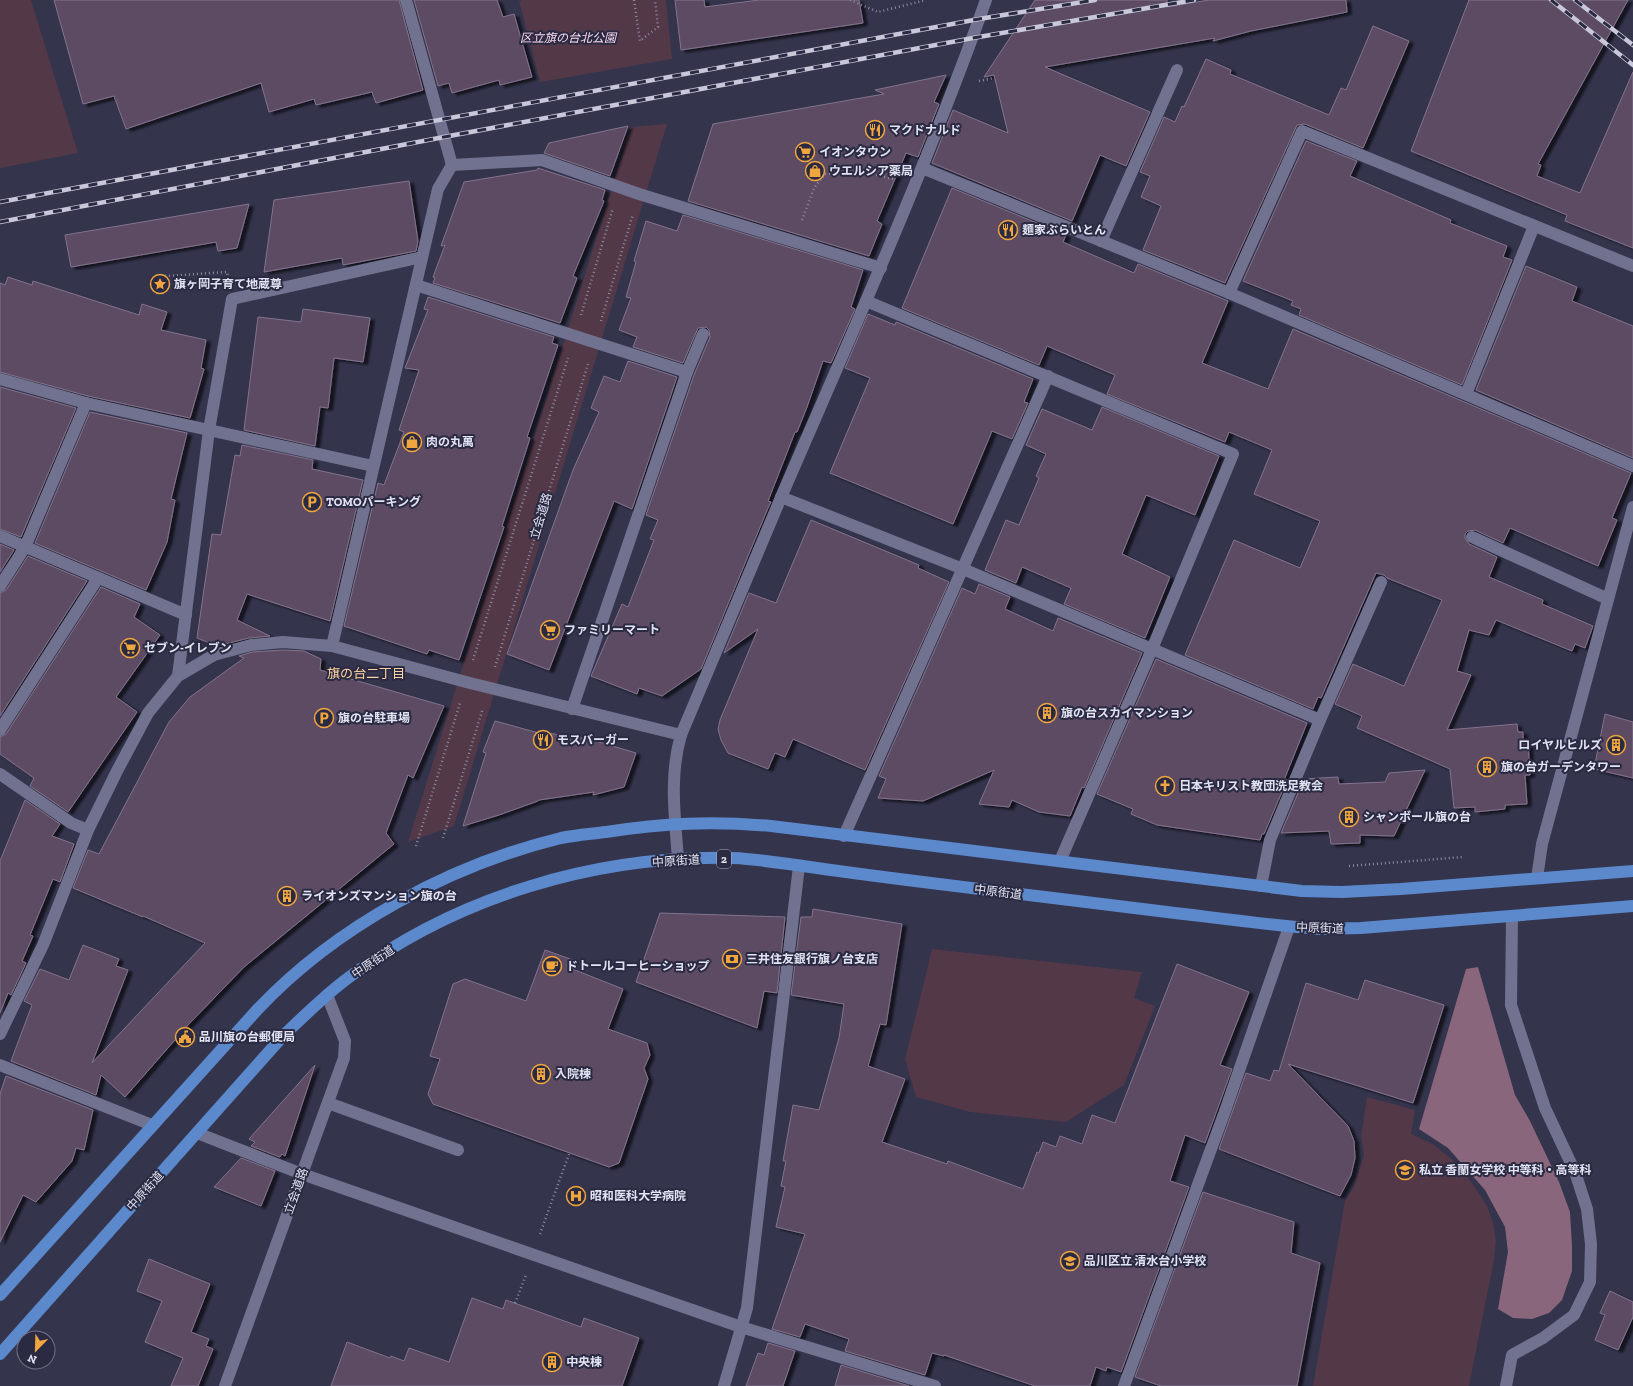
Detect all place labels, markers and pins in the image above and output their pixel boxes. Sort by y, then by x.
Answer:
restaurant icon: マクドナルド [864,119,886,141]
place label: マクドナルド [889,123,961,137]
supermarket icon: イオンタウン [794,141,816,163]
place label: イオンタウン [819,145,891,159]
shop icon: ウエルシア薬局 [804,160,826,182]
place label: ウエルシア薬局 [829,164,913,178]
restaurant icon: 麺家ぶらいとん [997,219,1019,241]
place label: 麺家ぶらいとん [1022,223,1106,237]
place icon: 旗ヶ岡子育て地蔵尊 [149,273,171,295]
place label: 旗ヶ岡子育て地蔵尊 [174,277,282,291]
shop icon: 肉の丸萬 [401,431,423,453]
place label: 肉の丸萬 [426,435,474,449]
parking icon: TOMOパーキング [301,491,323,513]
place label: TOMOパーキング [326,495,421,509]
supermarket icon: ファミリーマート [539,619,561,641]
place label: ファミリーマート [564,623,660,637]
supermarket icon: セブン-イレブン [119,637,141,659]
place label: セブン-イレブン [144,641,232,655]
building icon: 旗の台スカイマンション [1036,702,1058,724]
place label: 旗の台スカイマンション [1061,706,1193,720]
parking icon: 旗の台駐車場 [313,707,335,729]
place label: 旗の台駐車場 [338,711,410,725]
restaurant icon: モスバーガー [532,729,554,751]
place label: モスバーガー [557,733,629,747]
building icon: ロイヤルヒルズ [1605,734,1627,756]
place label: ロイヤルヒルズ [1518,738,1602,752]
building icon: 旗の台ガーデンタワー [1476,756,1498,778]
place label: 旗の台ガーデンタワー [1501,760,1621,774]
church icon: 日本キリスト教団洗足教会 [1154,775,1176,797]
place label: 日本キリスト教団洗足教会 [1179,779,1323,793]
building icon: シャンボール旗の台 [1338,806,1360,828]
place label: シャンボール旗の台 [1363,810,1471,824]
building icon: ライオンズマンション旗の台 [276,885,298,907]
place label: ライオンズマンション旗の台 [301,889,457,903]
bank icon: 三井住友銀行旗ノ台支店 [721,948,743,970]
place label: 三井住友銀行旗ノ台支店 [746,952,878,966]
cafe icon: ドトールコーヒーショップ [541,955,563,977]
place label: ドトールコーヒーショップ [566,959,710,973]
public building icon: 品川旗の台郵便局 [174,1026,196,1048]
place label: 品川旗の台郵便局 [199,1030,295,1044]
building icon: 入院棟 [530,1063,552,1085]
place label: 入院棟 [555,1067,591,1081]
school or university icon: 私立 香蘭女学校 中等科・高等科 [1394,1159,1416,1181]
place label: 私立 香蘭女学校 中等科・高等科 [1419,1163,1592,1177]
hospital icon: 昭和医科大学病院 [565,1185,587,1207]
place label: 昭和医科大学病院 [590,1189,686,1203]
school or university icon: 品川区立 清水台小学校 [1059,1250,1081,1272]
place label: 品川区立 清水台小学校 [1084,1254,1206,1268]
building icon: 中央棟 [541,1351,563,1373]
place label: 中央棟 [566,1355,602,1369]

